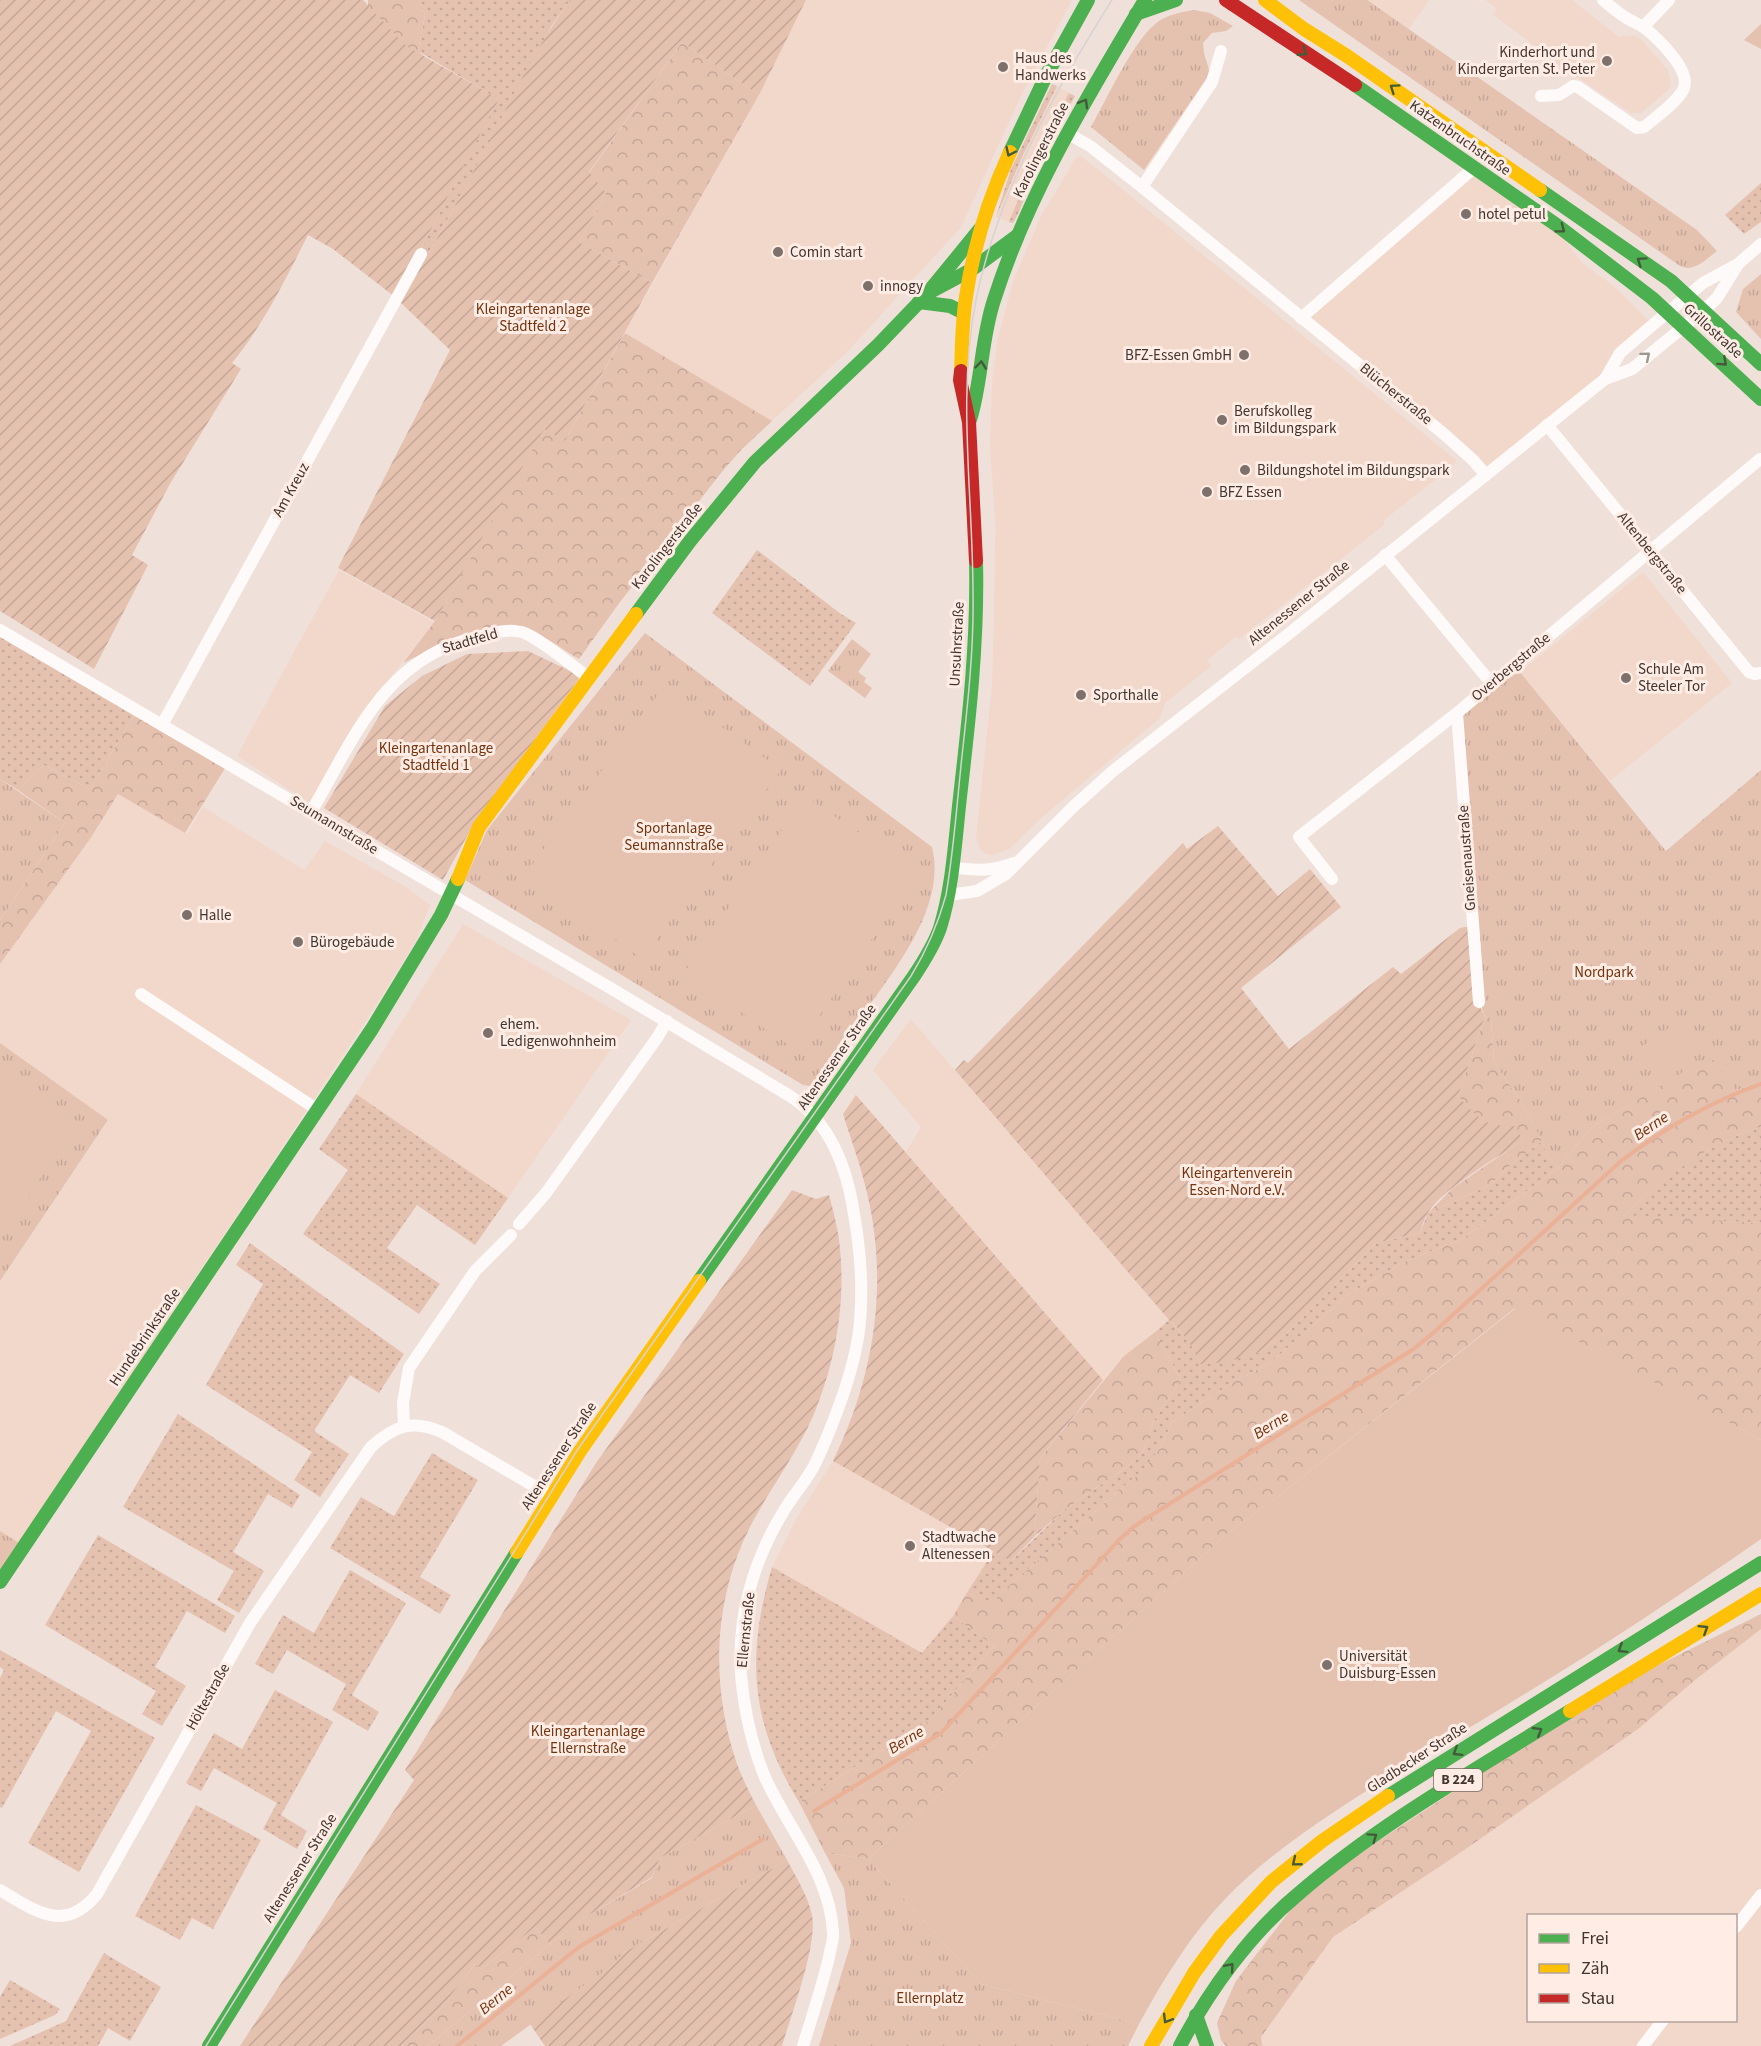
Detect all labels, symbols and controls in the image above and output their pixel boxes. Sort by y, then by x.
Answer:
place label: Kinderhort und Kindergarten St. Peter [1458,42,1596,80]
one-way arrow [1297,45,1308,56]
place label: Haus des Handwerks [1015,48,1086,86]
marker: Kinderhort und Kindergarten St. Peter [1600,54,1614,68]
marker: Haus des Handwerks [996,60,1010,74]
one-way arrow [1389,84,1400,95]
street label: Katzenbruchstraße [1405,95,1515,181]
street label: Karolingerstraße [1008,99,1074,201]
one-way arrow [1076,99,1088,109]
one-way arrow [1006,146,1018,157]
place label: hotel petul [1478,204,1546,225]
marker: hotel petul [1459,207,1473,221]
one-way arrow [1555,221,1566,232]
place label: Comin start [790,242,863,263]
marker: Comin start [771,245,785,259]
one-way arrow [1636,257,1647,268]
place label: innogy [880,276,923,297]
marker: innogy [861,279,875,293]
park label: Kleingartenanlage Stadtfeld 2 [476,299,590,337]
street label: Grillostraße [1679,299,1747,363]
place label: BFZ-Essen GmbH [1125,345,1232,366]
marker: BFZ-Essen GmbH [1237,348,1251,362]
one-way arrow [1639,353,1650,364]
one-way arrow [1716,355,1727,366]
street label: Blücherstraße [1355,358,1437,430]
one-way arrow [975,360,987,369]
place label: Berufskolleg im Bildungspark [1234,401,1337,439]
marker: Berufskolleg im Bildungspark [1215,413,1229,427]
street label: Am Kreuz [267,459,315,521]
place label: Bildungshotel im Bildungspark [1257,460,1450,481]
marker: Bildungshotel im Bildungspark [1238,463,1252,477]
place label: BFZ Essen [1219,482,1282,503]
marker: BFZ Essen [1200,485,1214,499]
street label: Karolingerstraße [627,498,707,594]
street label: Altenbergstraße [1612,507,1692,599]
street label: Altenessener Straße [1244,556,1354,650]
street label: Unsuhrstraße [944,601,970,687]
street label: Stadtfeld [440,623,500,659]
street label: Overbergstraße [1467,628,1555,706]
place label: Schule Am Steeler Tor [1638,659,1706,697]
marker: Schule Am Steeler Tor [1619,671,1633,685]
place label: Sporthalle [1093,685,1159,706]
marker: Sporthalle [1074,688,1088,702]
park label: Kleingartenanlage Stadtfeld 1 [379,738,493,776]
street label: Seumannstraße [286,790,382,860]
street label: Gneisenaustraße [1453,804,1481,912]
park label: Sportanlage Seumannstraße [624,818,724,856]
place label: Halle [199,905,231,926]
marker: Halle [180,908,194,922]
place label: Bürogebäude [310,932,395,953]
marker: Bürogebäude [291,935,305,949]
park label: Nordpark [1574,962,1634,983]
street label: Altenessener Straße [793,1000,881,1114]
place label: ehem. Ledigenwohnheim [500,1014,617,1052]
marker: ehem. Ledigenwohnheim [481,1026,495,1040]
water label: Berne [1629,1106,1673,1146]
park label: Kleingartenverein Essen-Nord e.V. [1181,1163,1293,1201]
street label: Hundebrinkstraße [104,1284,186,1390]
street label: Altenessener Straße [516,1398,602,1514]
water label: Berne [1249,1405,1293,1444]
place label: Stadtwache Altenessen [922,1527,996,1565]
marker: Stadtwache Altenessen [903,1539,917,1553]
street label: Ellernstraße [732,1591,760,1669]
one-way arrow [1698,1625,1708,1637]
one-way arrow [1618,1642,1629,1653]
place label: Universität Duisburg-Essen [1339,1646,1436,1684]
marker: Universität Duisburg-Essen [1320,1658,1334,1672]
street label: Höltestraße [181,1660,235,1734]
street label: Gladbecker Straße [1363,1718,1471,1798]
park label: Kleingartenanlage Ellernstraße [531,1721,645,1759]
water label: Berne [884,1721,928,1759]
one-way arrow [1531,1728,1542,1739]
one-way arrow [1453,1744,1463,1756]
road number: B 224 [1434,1769,1482,1791]
street label: Altenessener Straße [258,1809,342,1927]
one-way arrow [1367,1833,1378,1844]
one-way arrow [1292,1854,1303,1865]
legend [1527,1914,1737,2022]
text: Frei [1581,1926,1609,1951]
text: Zäh [1581,1956,1609,1981]
one-way arrow [1223,1963,1234,1974]
water label: Berne [474,1978,518,2020]
text: Stau [1581,1986,1615,2011]
park label: Ellernplatz [896,1988,964,2009]
one-way arrow [1162,2013,1174,2023]

